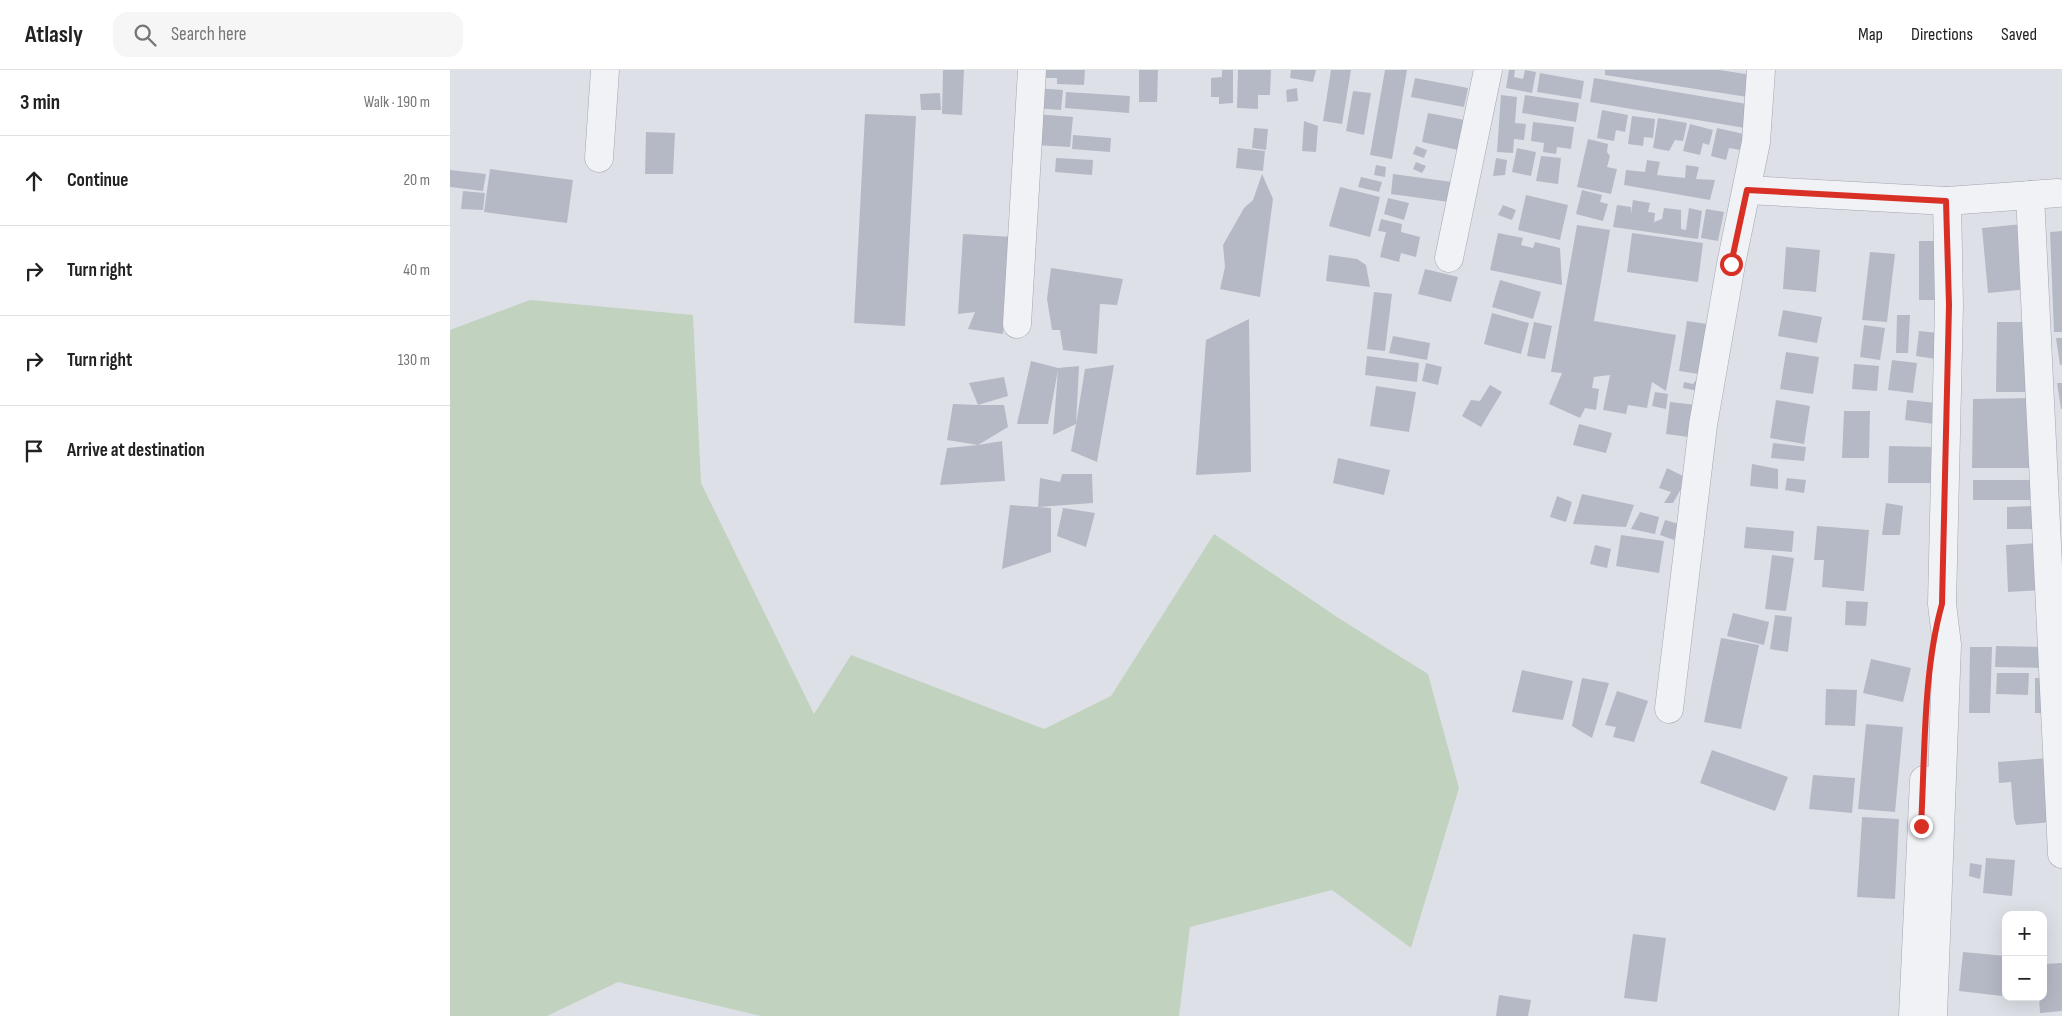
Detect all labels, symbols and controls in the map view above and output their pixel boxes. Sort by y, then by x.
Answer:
search box [113,12,463,57]
text: Atlasly [25,20,83,49]
icon: search [131,21,159,49]
text: Search here [171,23,246,46]
text: Map [1858,24,1883,45]
text: Directions [1911,24,1973,45]
text: Saved [2001,24,2037,45]
text: 3 min [20,90,60,115]
text: Walk · 190 m [364,93,430,112]
icon: ahead [20,167,48,195]
text: Continue [67,169,128,192]
text: 20 m [403,171,430,190]
route start [1720,253,1743,276]
icon: right [20,257,48,285]
text: Turn right [67,259,132,282]
text: 40 m [403,261,430,280]
icon: right [20,347,48,375]
text: Turn right [67,349,132,372]
text: 130 m [398,351,430,370]
icon: arrive [20,437,48,465]
text: Arrive at destination [67,439,205,462]
route end [1910,815,1933,838]
map controls [2002,911,2047,1001]
button: + [2002,911,2047,956]
button: − [2002,956,2047,1001]

